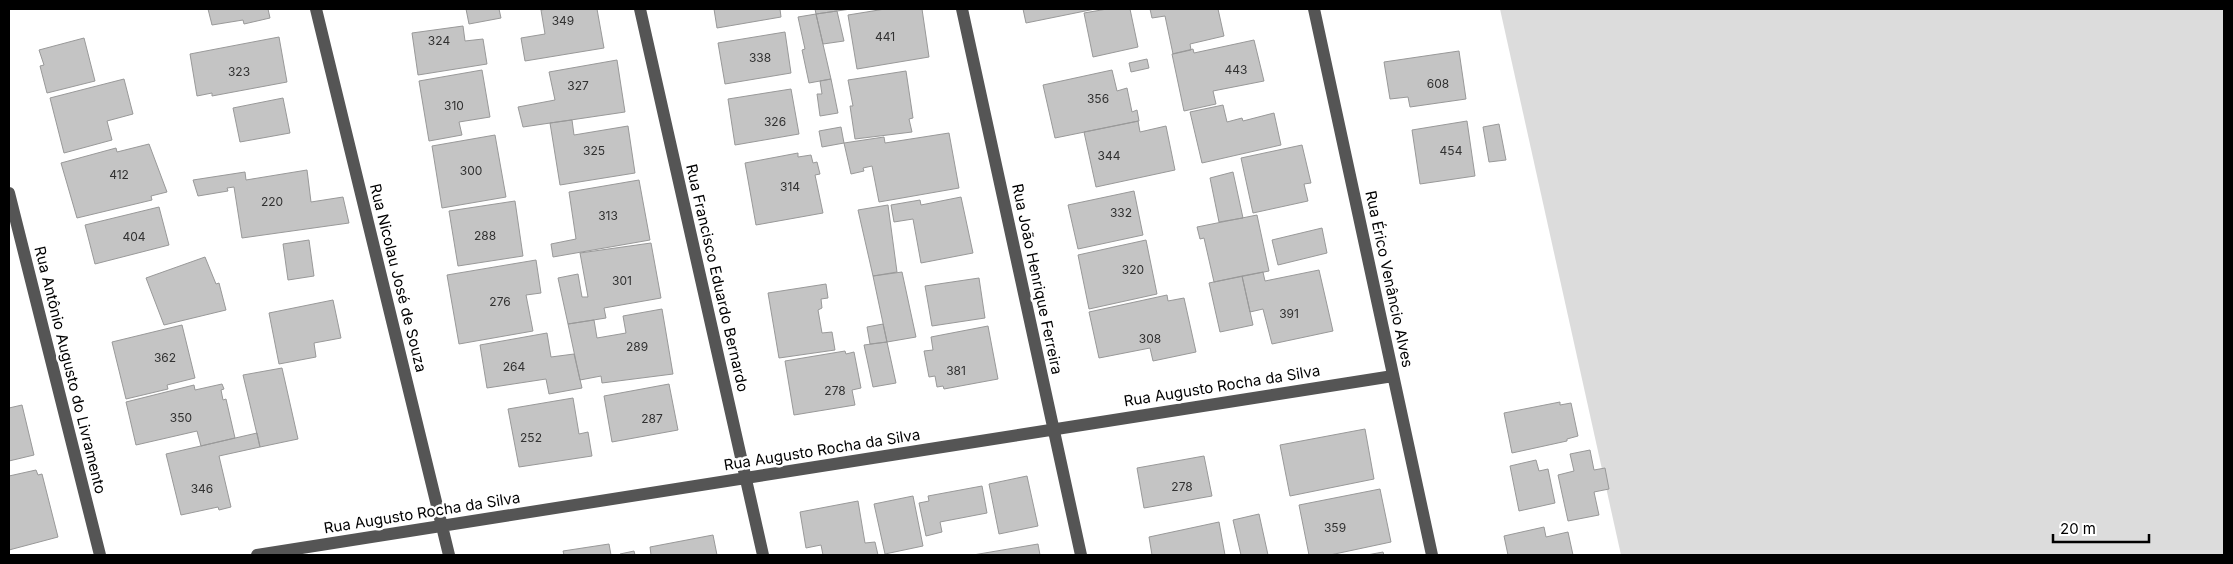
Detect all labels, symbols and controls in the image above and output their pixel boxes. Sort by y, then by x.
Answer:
house number: 349 [552,13,574,28]
house number: 441 [875,29,895,44]
house number: 324 [428,33,450,48]
house number: 338 [749,50,771,65]
house number: 443 [1225,62,1247,77]
house number: 323 [228,64,250,79]
house number: 608 [1427,76,1449,91]
house number: 327 [567,78,589,93]
house number: 356 [1087,91,1109,106]
house number: 310 [444,98,464,113]
house number: 326 [764,114,786,129]
house number: 325 [583,143,605,158]
house number: 454 [1440,143,1463,158]
house number: 344 [1098,148,1121,163]
street label: Rua Francisco Eduardo Bernardo [682,162,753,394]
house number: 300 [460,163,482,178]
house number: 412 [109,167,129,182]
house number: 314 [780,179,800,194]
street label: Rua Nicolau José de Souza [366,182,431,374]
street label: Rua João Henrique Ferreira [1008,182,1067,376]
street label: Rua Érico Venâncio Alves [1361,189,1418,369]
house number: 220 [261,194,283,209]
house number: 332 [1110,205,1132,220]
house number: 313 [598,208,618,223]
house number: 288 [474,228,496,243]
house number: 404 [122,229,146,244]
street label: Rua Antônio Augusto do Livramento [30,244,110,496]
house number: 320 [1122,262,1144,277]
house number: 301 [612,273,632,288]
house number: 276 [489,294,511,309]
house number: 391 [1279,306,1299,321]
house number: 308 [1139,331,1161,346]
house number: 289 [626,339,648,354]
house number: 362 [154,350,176,365]
house number: 264 [503,359,526,374]
street label: Rua Augusto Rocha da Silva [1122,361,1321,410]
house number: 381 [946,363,966,378]
house number: 278 [824,383,846,398]
house number: 350 [170,410,192,425]
house number: 287 [641,411,663,426]
street label: Rua Augusto Rocha da Silva [722,425,921,474]
house number: 252 [520,430,542,445]
house number: 278 [1171,479,1193,494]
house number: 346 [191,481,213,496]
street label: Rua Augusto Rocha da Silva [322,488,521,537]
scale bar [2053,512,2149,544]
text: 20 m [2060,519,2096,538]
house number: 359 [1324,520,1346,535]

